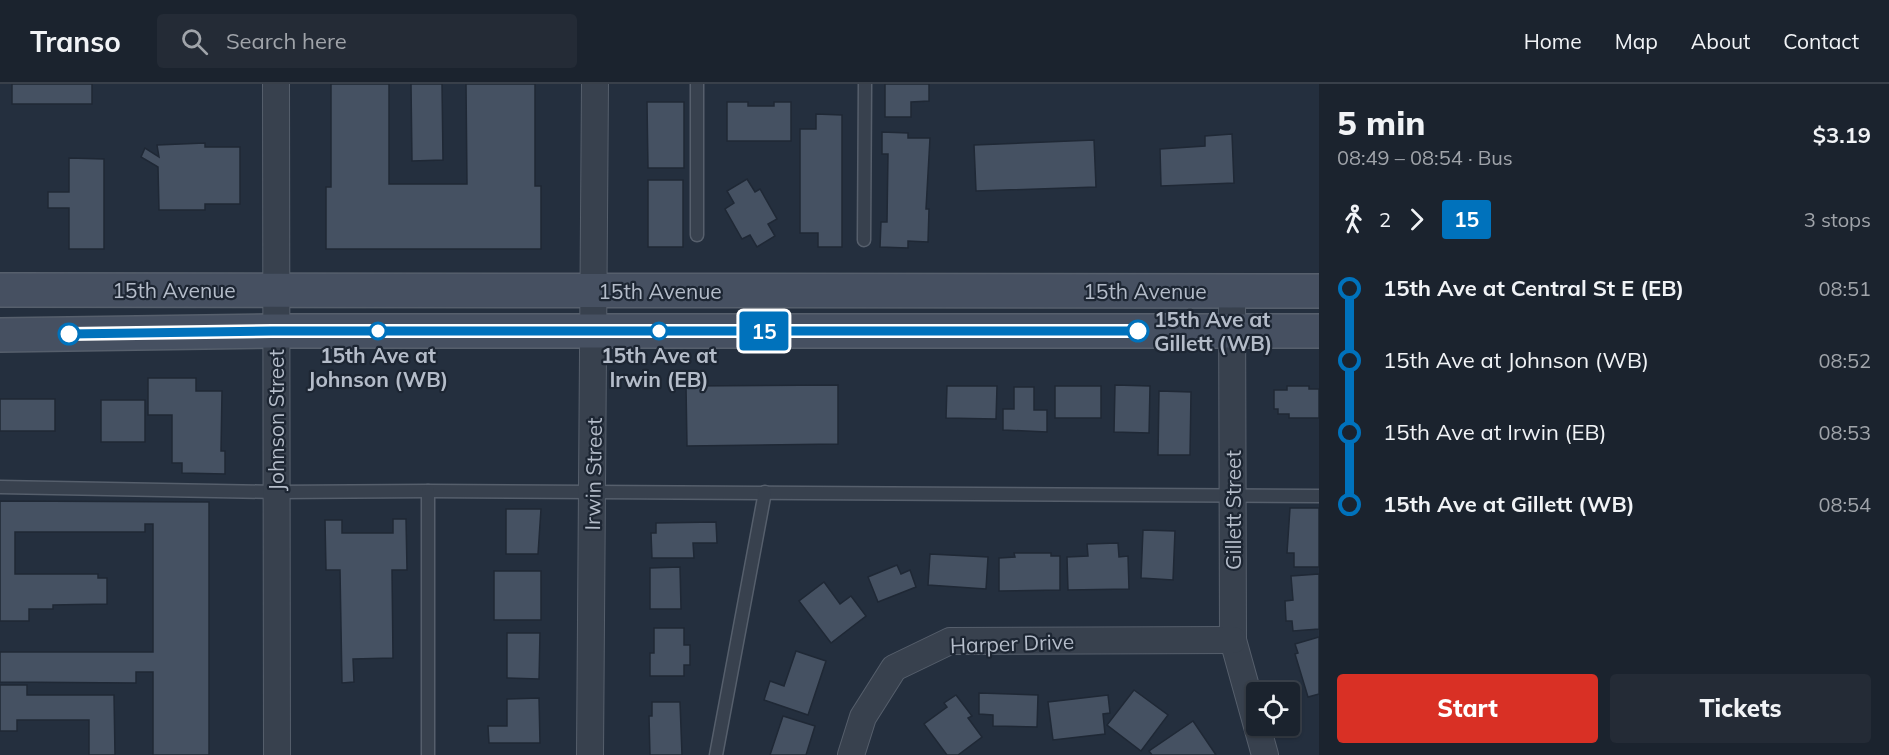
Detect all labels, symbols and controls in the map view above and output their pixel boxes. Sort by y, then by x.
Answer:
search box [157,14,577,68]
text: Transo [30,24,121,59]
icon: search [178,25,211,58]
text: Search here [226,27,347,55]
text: Home [1524,28,1582,54]
text: Map [1615,28,1658,54]
text: About [1691,28,1750,54]
text: Contact [1783,28,1859,54]
text: 5 min [1337,102,1425,143]
text: $3.19 [1813,121,1871,149]
text: 08:49 – 08:54 · Bus [1337,145,1513,170]
icon: walk [1337,203,1370,236]
icon: forward [1400,203,1433,236]
text: 15 [1454,206,1479,232]
text: 2 [1379,207,1391,232]
text: 3 stops [1804,207,1871,232]
text: 15th Ave at Central St E (EB) [1383,274,1684,302]
text: 08:51 [1818,276,1871,301]
street label: 15th Avenue [112,277,236,303]
street label: 15th Avenue [598,278,722,304]
street label: 15th Avenue [1083,278,1207,304]
place label: 15th Ave at Gillett (WB) [1154,306,1272,356]
line badge: 15 [737,312,791,350]
text: 15 [751,318,777,344]
marker: 15th Ave at Gillett (WB) [1127,320,1149,342]
marker: 15th Ave at Johnson (WB) [369,322,387,340]
marker: 15th Ave at Irwin (EB) [650,322,668,340]
unlabelled marker [58,323,80,345]
place label: 15th Ave at Johnson (WB) [308,342,448,392]
place label: 15th Ave at Irwin (EB) [601,342,717,392]
text: 15th Ave at Johnson (WB) [1383,346,1649,374]
text: 08:52 [1818,348,1871,373]
street label: Johnson Street [263,349,289,491]
street label: Irwin Street [579,417,607,531]
text: 15th Ave at Irwin (EB) [1383,418,1606,446]
text: 08:53 [1818,420,1871,445]
street label: Gillett Street [1220,450,1246,570]
text: 15th Ave at Gillett (WB) [1383,490,1635,518]
text: 08:54 [1818,492,1871,517]
street label: Harper Drive [949,628,1075,658]
button: Start [1337,674,1598,743]
button: Tickets [1610,674,1871,743]
map controls [1246,682,1300,736]
button: locate [1246,682,1300,736]

